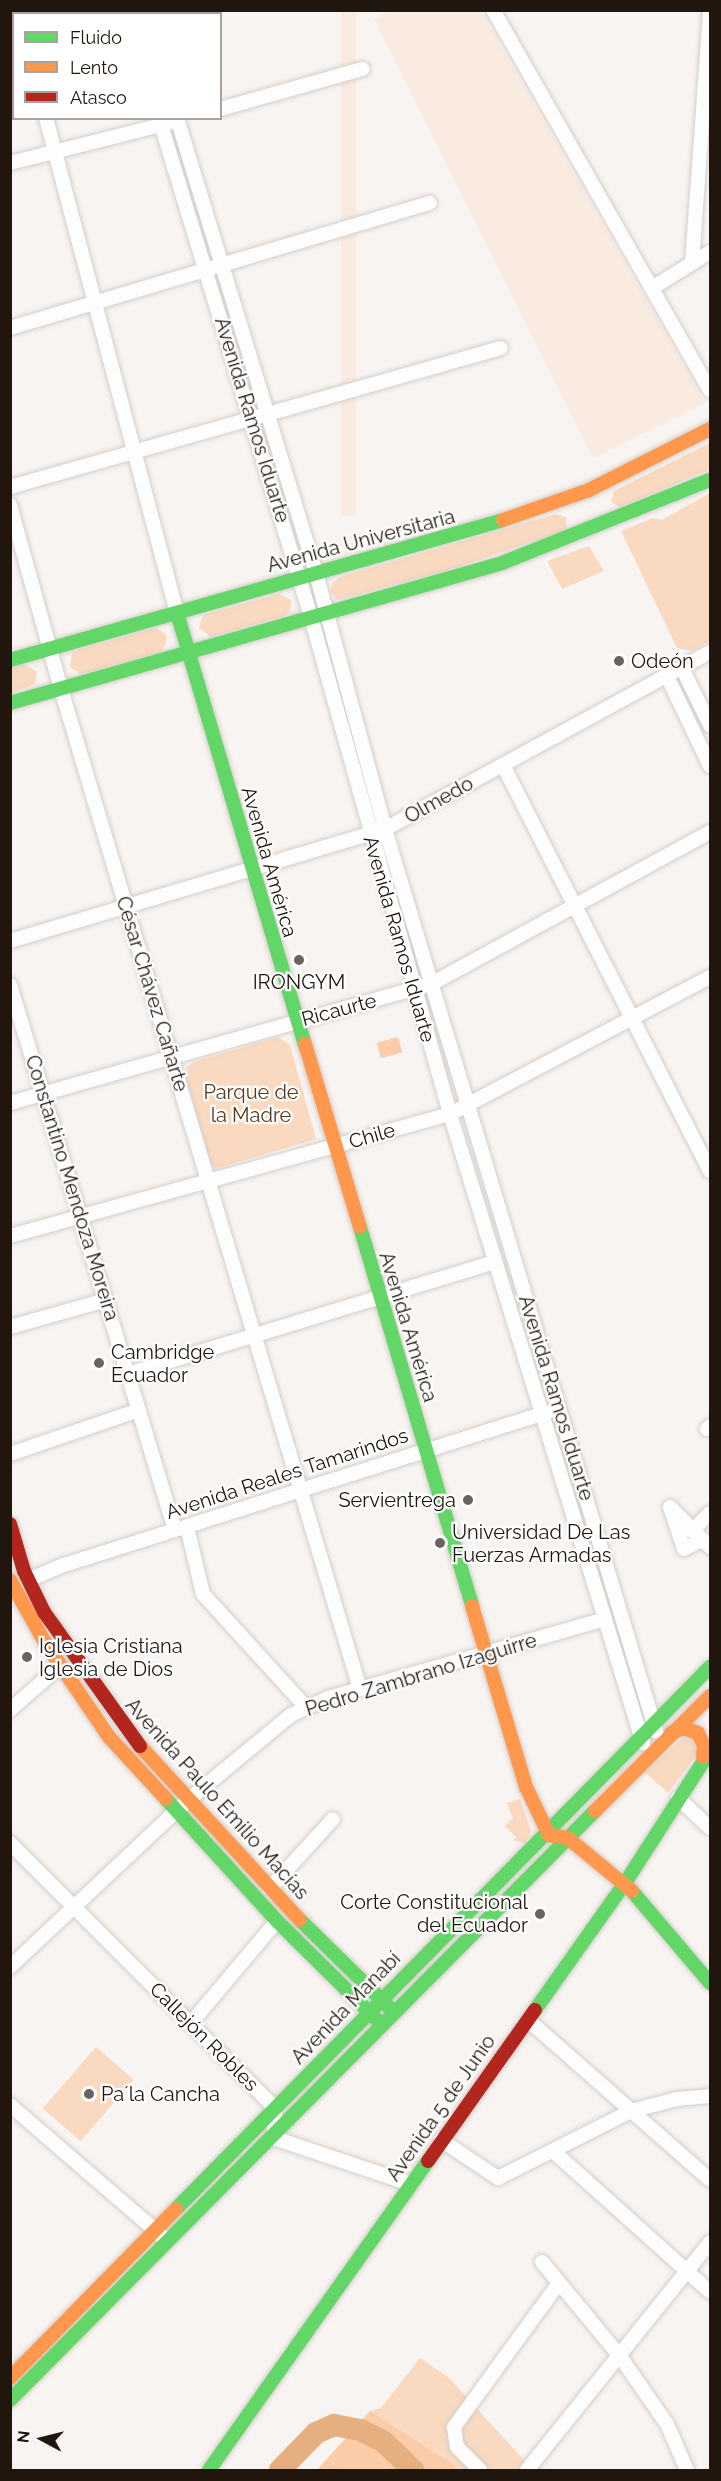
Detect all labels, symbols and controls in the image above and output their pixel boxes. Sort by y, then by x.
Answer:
legend [12,12,222,120]
text: Fluido [70,27,122,48]
text: Lento [70,57,118,78]
text: Atasco [70,87,127,108]
street label: Avenida Ramos Iduarte [209,314,295,526]
street label: Avenida Universitaria [265,504,457,578]
place label: Odeón [631,649,694,673]
marker: Odeón [612,654,626,668]
street label: Olmedo [400,771,478,829]
street label: Avenida América [236,784,302,940]
street label: Avenida Ramos Iduarte [358,833,440,1045]
street label: César Chávez Cañarte [111,893,193,1095]
marker: IRONGYM [292,953,306,967]
place label: IRONGYM [253,970,345,994]
street label: Ricaurte [299,989,379,1031]
street label: Constantino Mendoza Moreira [20,1052,124,1324]
park label: Parque de la Madre [203,1080,299,1127]
street label: Chile [346,1118,398,1154]
street label: Avenida América [374,1249,442,1405]
street label: Avenida Ramos Iduarte [513,1292,599,1504]
place label: Cambridge Ecuador [111,1340,214,1387]
marker: Cambridge Ecuador [92,1356,106,1370]
street label: Avenida Reales Tamarindos [163,1423,411,1525]
place label: Servientrega [338,1488,456,1512]
marker: Servientrega [461,1493,475,1507]
place label: Universidad De Las Fuerzas Armadas [452,1520,630,1567]
marker: Universidad De Las Fuerzas Armadas [433,1536,447,1550]
street label: Pedro Zambrano Izaguirre [302,1628,540,1722]
place label: Iglesia Cristiana Iglesia de Dios [39,1634,183,1681]
marker: Iglesia Cristiana Iglesia de Dios [20,1650,34,1664]
street label: Avenida Paulo Emilio Macías [120,1693,314,1905]
place label: Corte Constitucional del Ecuador [340,1890,528,1937]
marker: Corte Constitucional del Ecuador [533,1907,547,1921]
street label: Avenida Manabí [286,1947,406,2069]
street label: Callejón Robles [145,1978,263,2096]
street label: Avenida 5 de Junio [381,2030,501,2186]
place label: Pa´la Cancha [101,2082,220,2106]
marker: Pa´la Cancha [82,2087,96,2101]
north arrow [12,2409,72,2469]
text: N [13,2430,34,2444]

